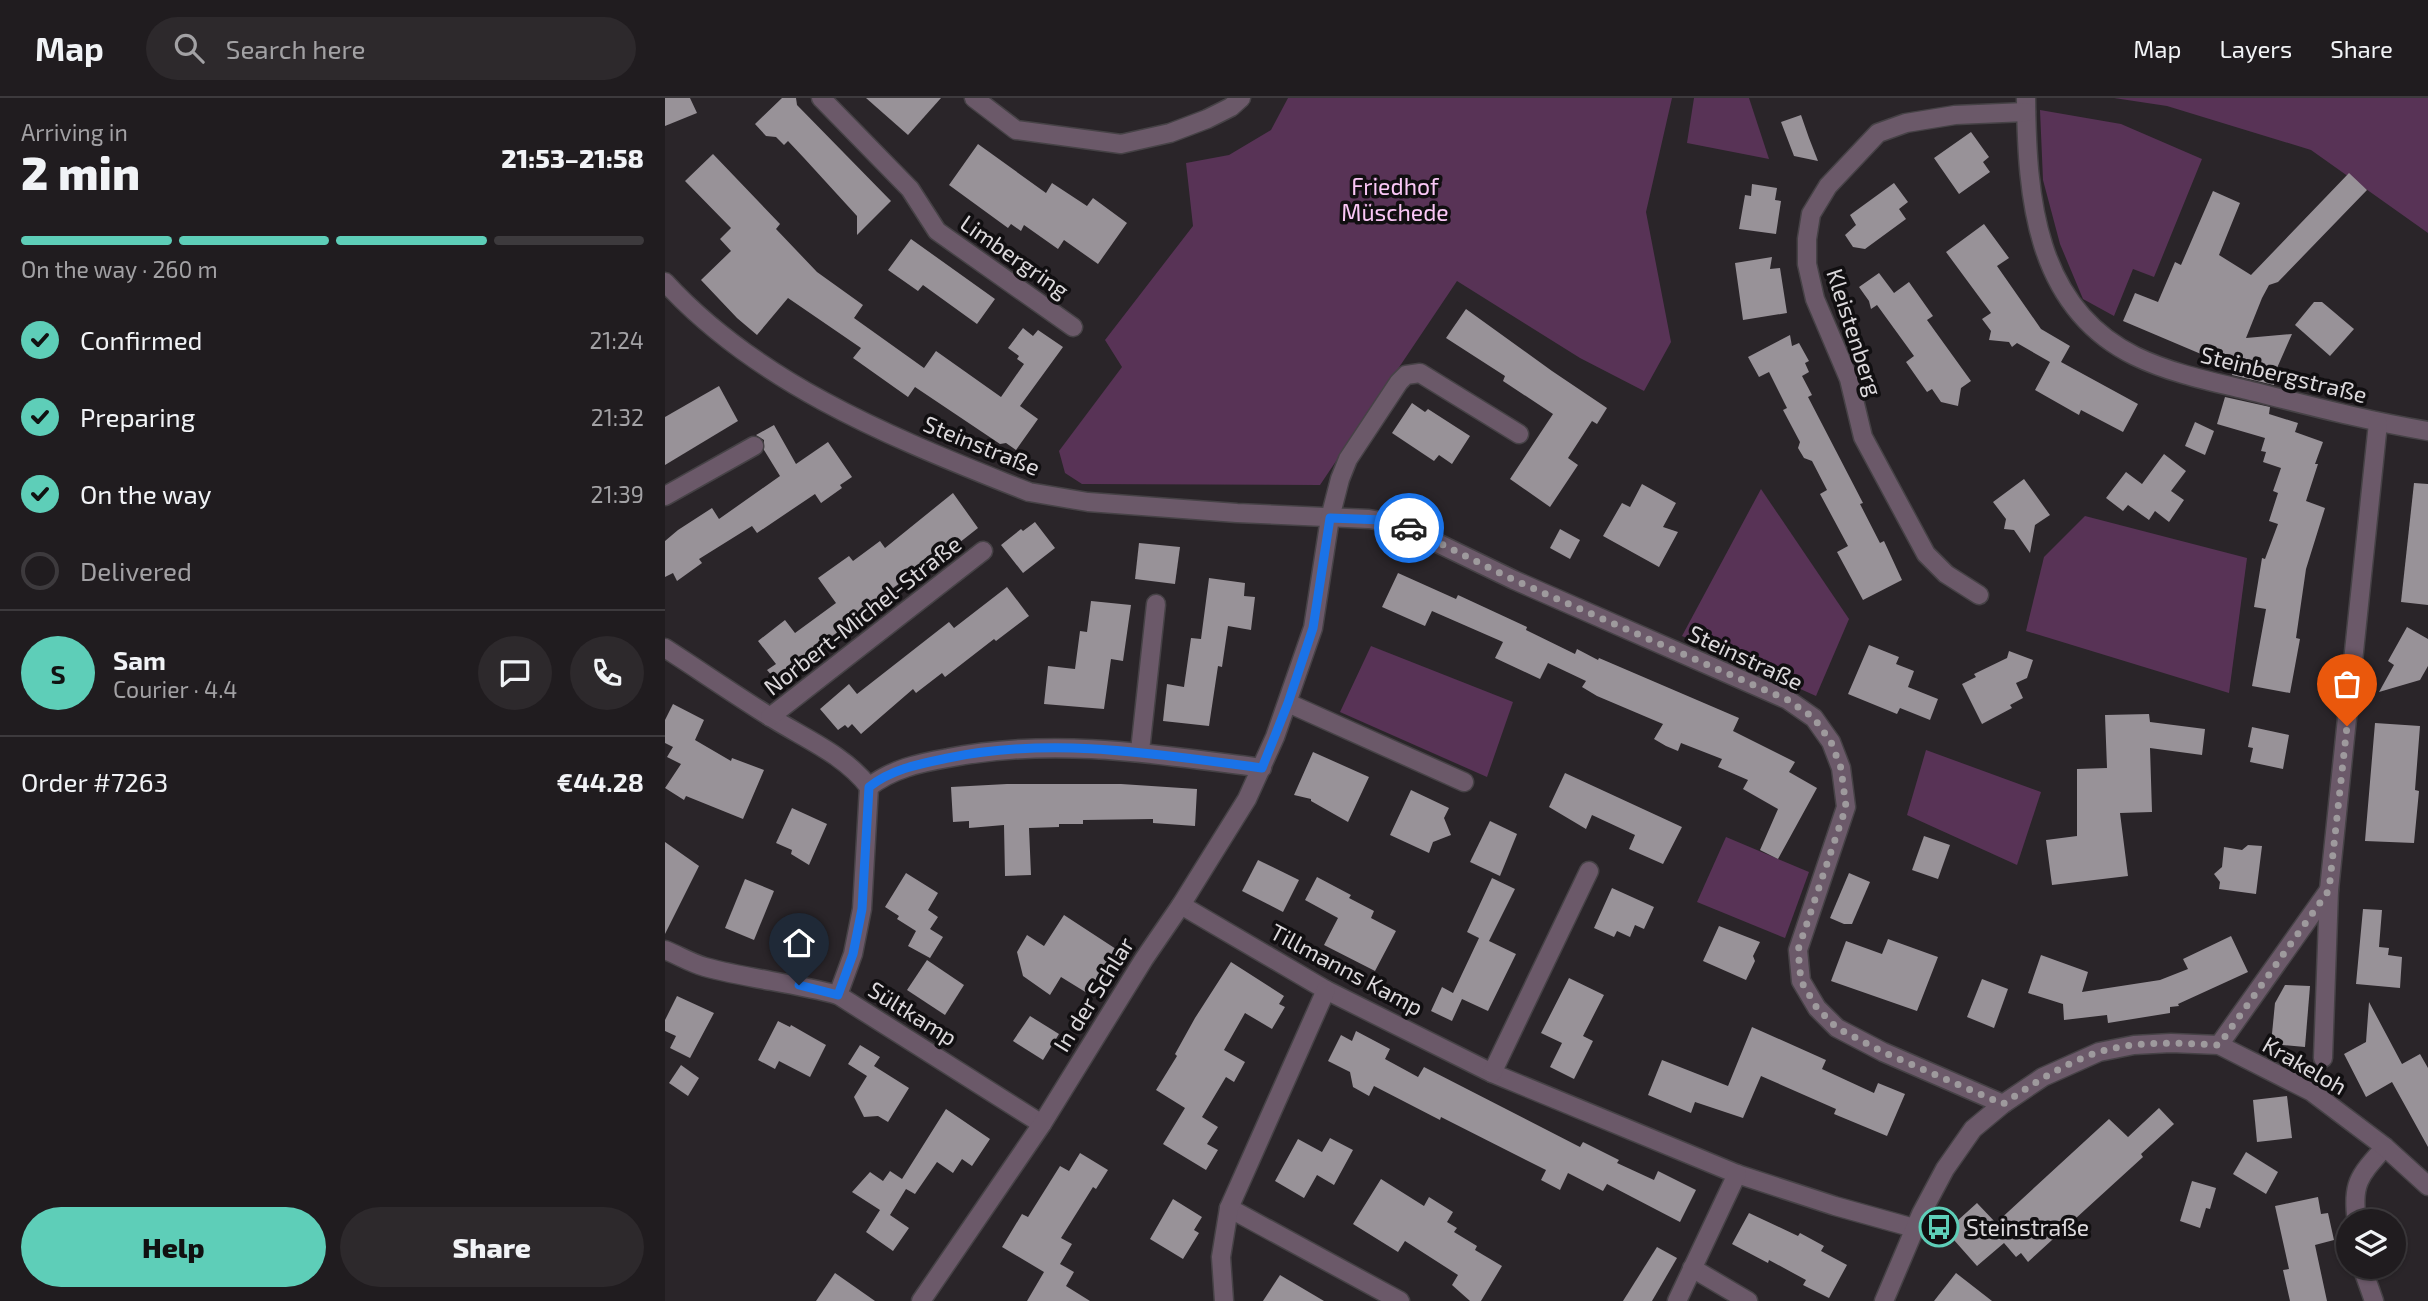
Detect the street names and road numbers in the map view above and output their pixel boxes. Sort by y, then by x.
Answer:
street label: Limbergring [955,208,1075,304]
street label: Kleistenberg [1821,265,1889,399]
street label: Steinbergstraße [2198,340,2370,408]
street label: Steinstraße [920,409,1044,481]
street label: Norbert-Michel-Straße [758,529,966,701]
street label: Steinstraße [1684,618,1808,696]
street label: Tillmanns Kamp [1266,917,1428,1021]
street label: In der Schlar [1047,931,1139,1057]
street label: Sültkamp [863,975,963,1051]
street label: Krakeloh [2258,1030,2352,1100]

